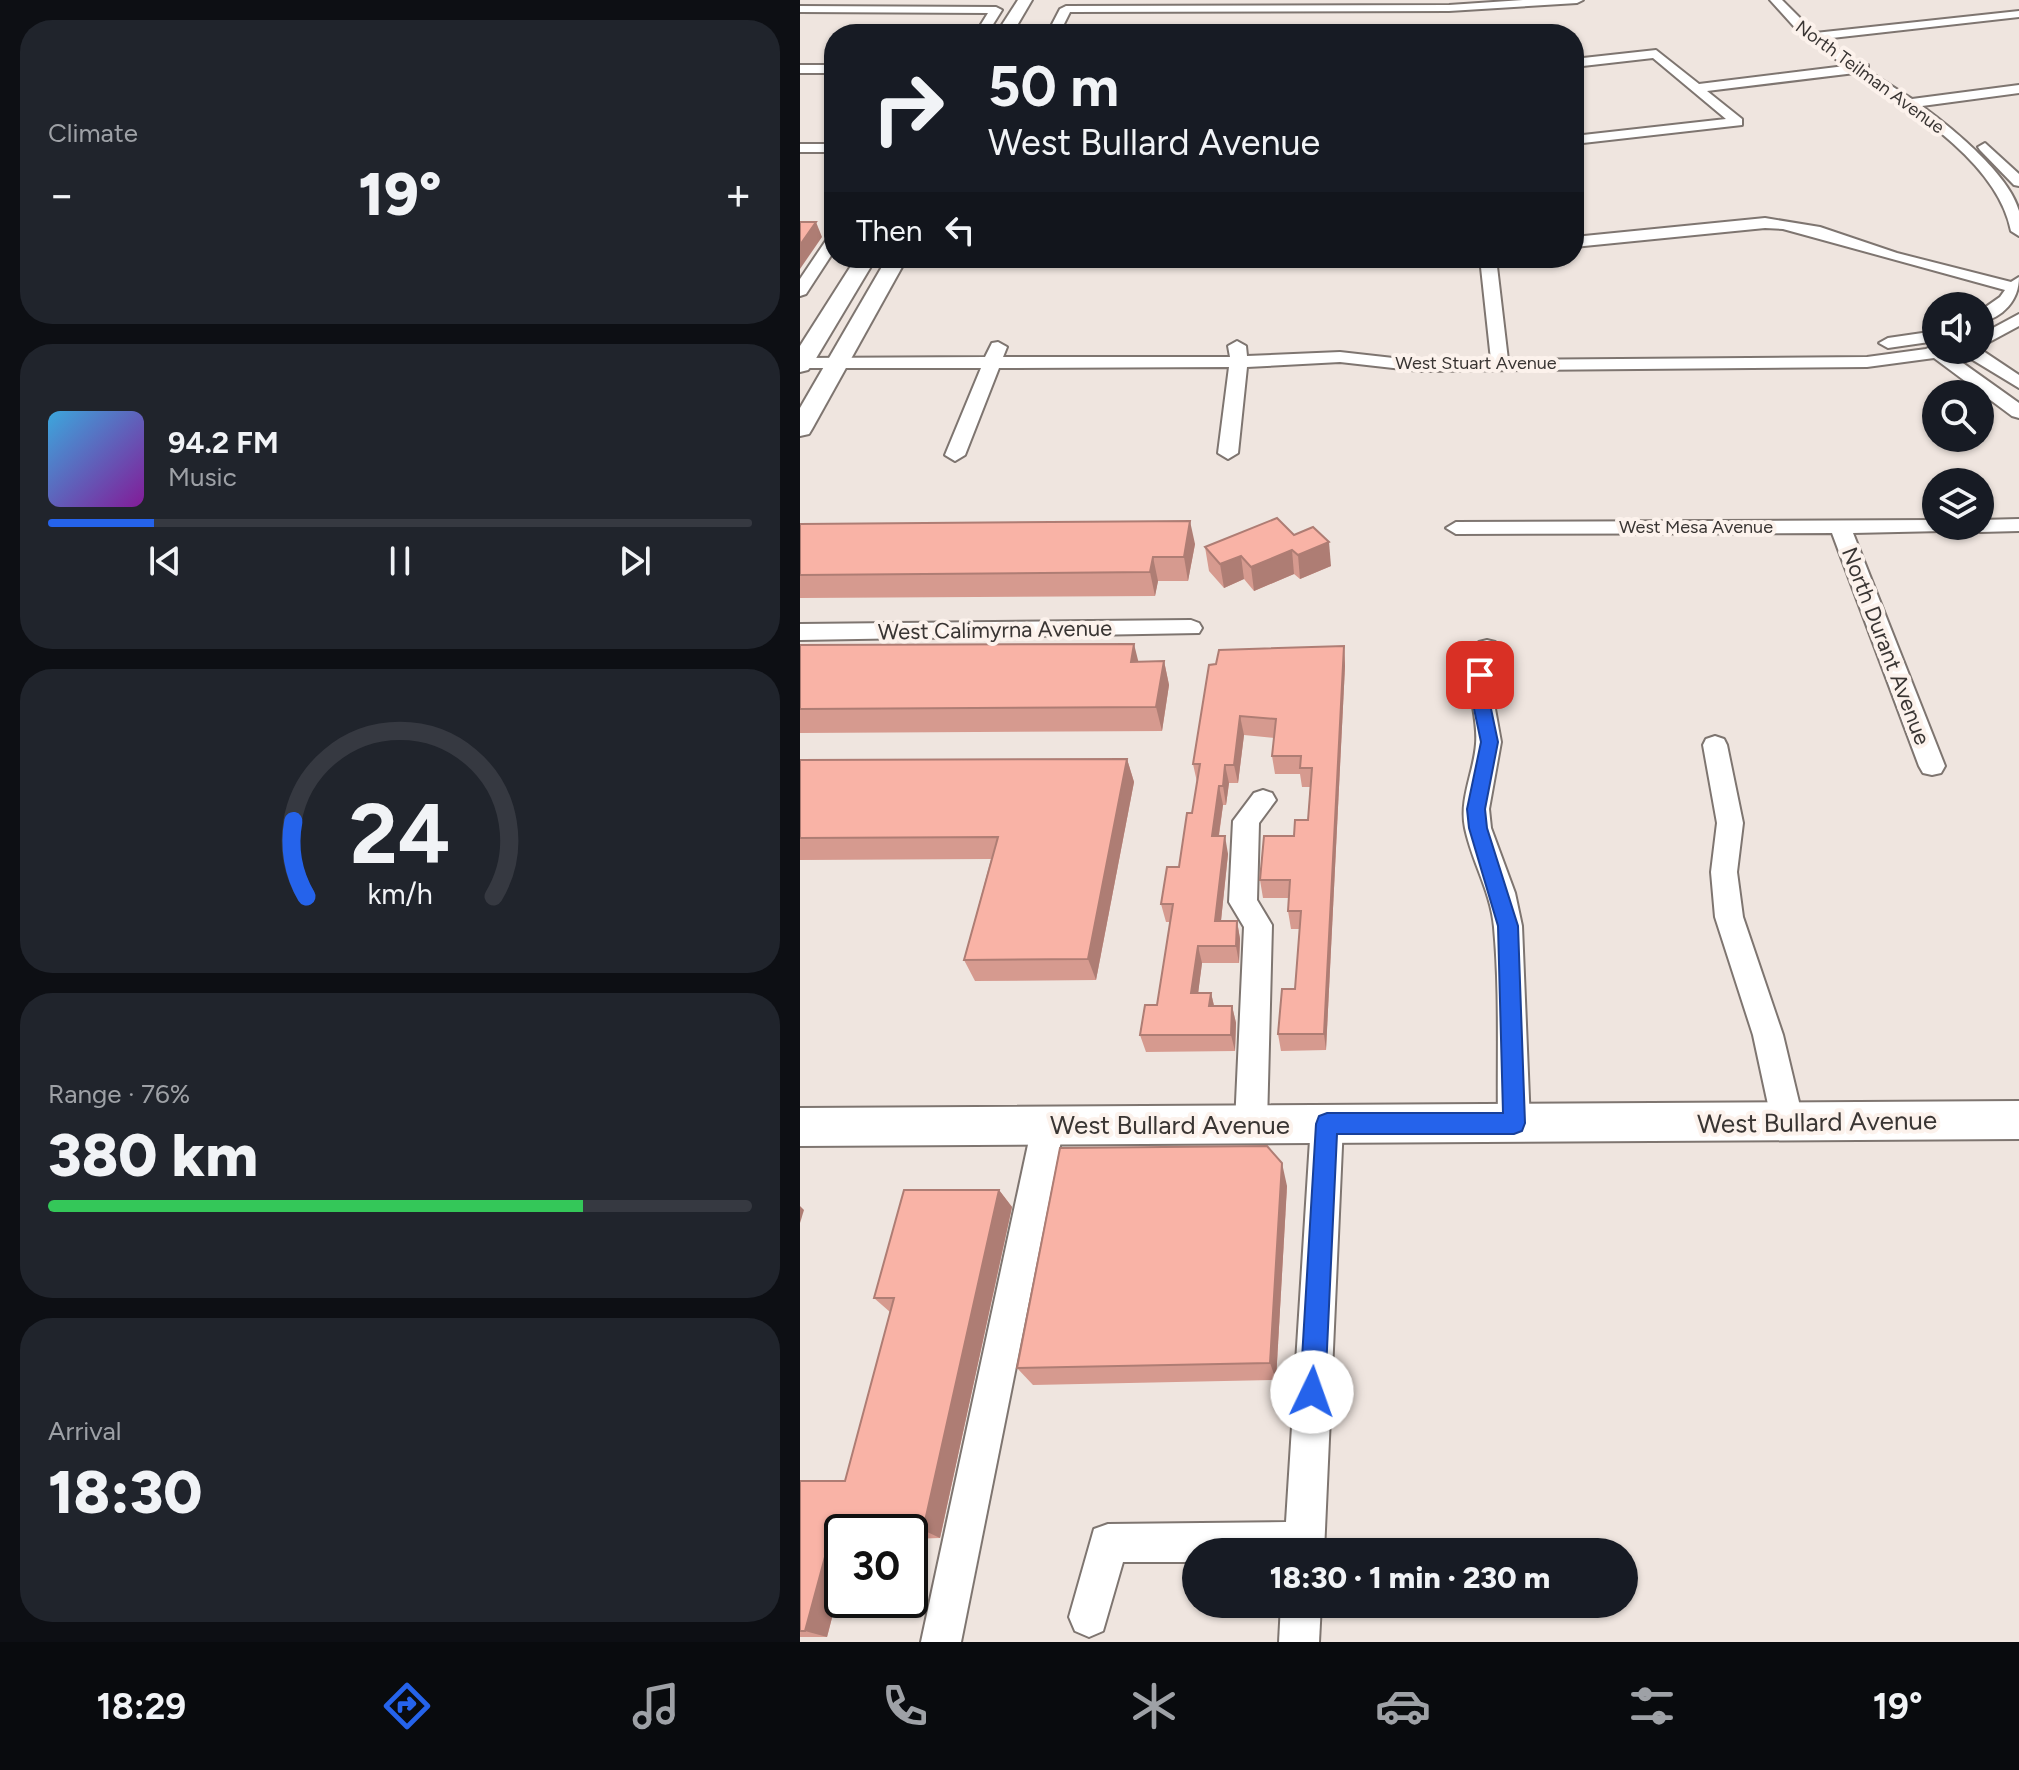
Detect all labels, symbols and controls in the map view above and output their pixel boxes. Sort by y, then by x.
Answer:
street label: North Teilman Avenue [1791,16,1949,138]
text: 50 m [988,53,1119,120]
icon: right [856,56,960,160]
text: Climate [48,117,138,149]
text: West Bullard Avenue [988,121,1320,164]
text: 19° [358,158,442,230]
text: − [48,168,75,221]
text: + [725,168,752,221]
icon: left [938,208,982,252]
text: Then [856,212,922,249]
map controls [1922,292,1994,540]
button: sound [1922,292,1994,364]
street label: West Stuart Avenue [1395,352,1557,374]
button: search [1922,380,1994,452]
text: 94.2 FM [168,424,279,461]
text: Music [168,461,237,493]
button: layers [1922,468,1994,540]
street label: West Mesa Avenue [1619,516,1773,538]
icon: previous [143,539,187,583]
icon: pause [378,539,422,583]
icon: next [613,539,657,583]
street label: North Durant Avenue [1836,543,1936,749]
street label: West Calimyrna Avenue [878,614,1112,646]
pin [1446,641,1514,709]
icon: arrive [1458,653,1502,697]
text: 24 [350,784,450,884]
text: km/h [367,877,433,911]
text: Range · 76% [48,1078,190,1110]
street label: West Bullard Avenue [1697,1104,1937,1140]
street label: West Bullard Avenue [1050,1109,1290,1141]
text: 380 km [48,1119,258,1191]
position arrow [1270,1350,1354,1434]
text: Arrival [48,1415,121,1447]
text: 18:30 [48,1456,202,1528]
speed limit sign: 30 [824,1514,928,1618]
text: 18:30 · 1 min · 230 m [1270,1559,1550,1596]
icon: directions [379,1678,435,1734]
icon: music [628,1678,684,1734]
icon: phone [877,1678,933,1734]
icon: climate [1126,1678,1182,1734]
icon: car [1375,1678,1431,1734]
icon: filters [1624,1678,1680,1734]
text: 18:29 [96,1685,186,1728]
text: 19° [1873,1685,1923,1728]

